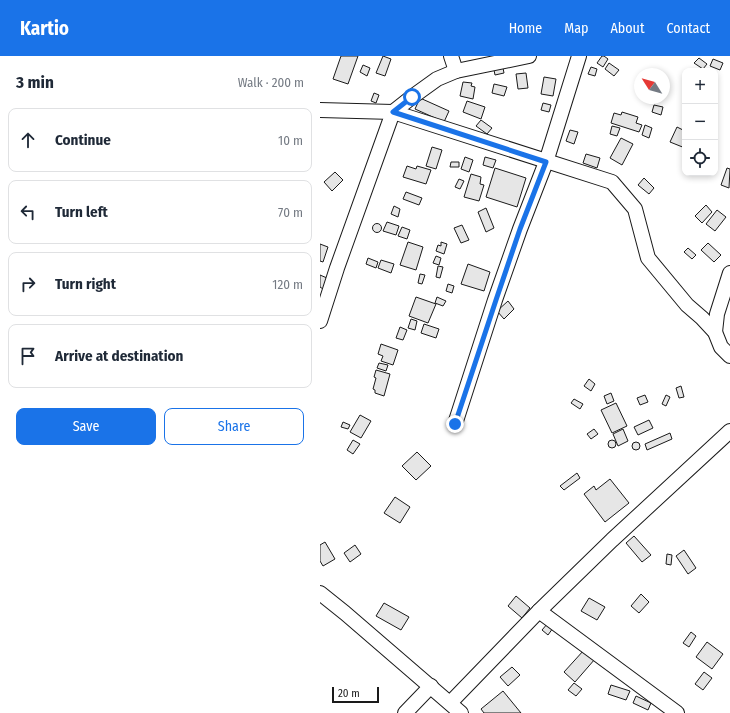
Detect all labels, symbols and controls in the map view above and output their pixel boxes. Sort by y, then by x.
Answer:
text: Kartio [20,17,69,40]
text: Home [509,20,542,37]
text: Map [564,20,588,37]
text: About [610,20,645,37]
text: Contact [667,20,710,37]
north arrow [634,68,670,104]
map controls [682,68,718,176]
button: + [682,68,718,104]
text: 3 min [16,72,54,93]
text: Walk · 200 m [238,75,304,90]
route start [403,88,421,106]
button: − [682,104,718,140]
icon: ahead [17,129,39,151]
text: Continue [55,131,111,149]
text: 10 m [278,133,303,148]
button: locate [682,140,718,176]
icon: left [17,201,39,223]
text: Turn left [55,203,108,221]
text: 70 m [278,205,303,220]
icon: right [17,273,39,295]
text: Turn right [55,275,116,293]
text: 120 m [272,277,303,292]
icon: arrive [17,345,39,367]
text: Arrive at destination [55,347,183,365]
button: Save [16,408,156,445]
button: Share [164,408,304,445]
route end [446,415,464,433]
scale bar [332,685,379,704]
text: 20 m [338,687,360,700]

